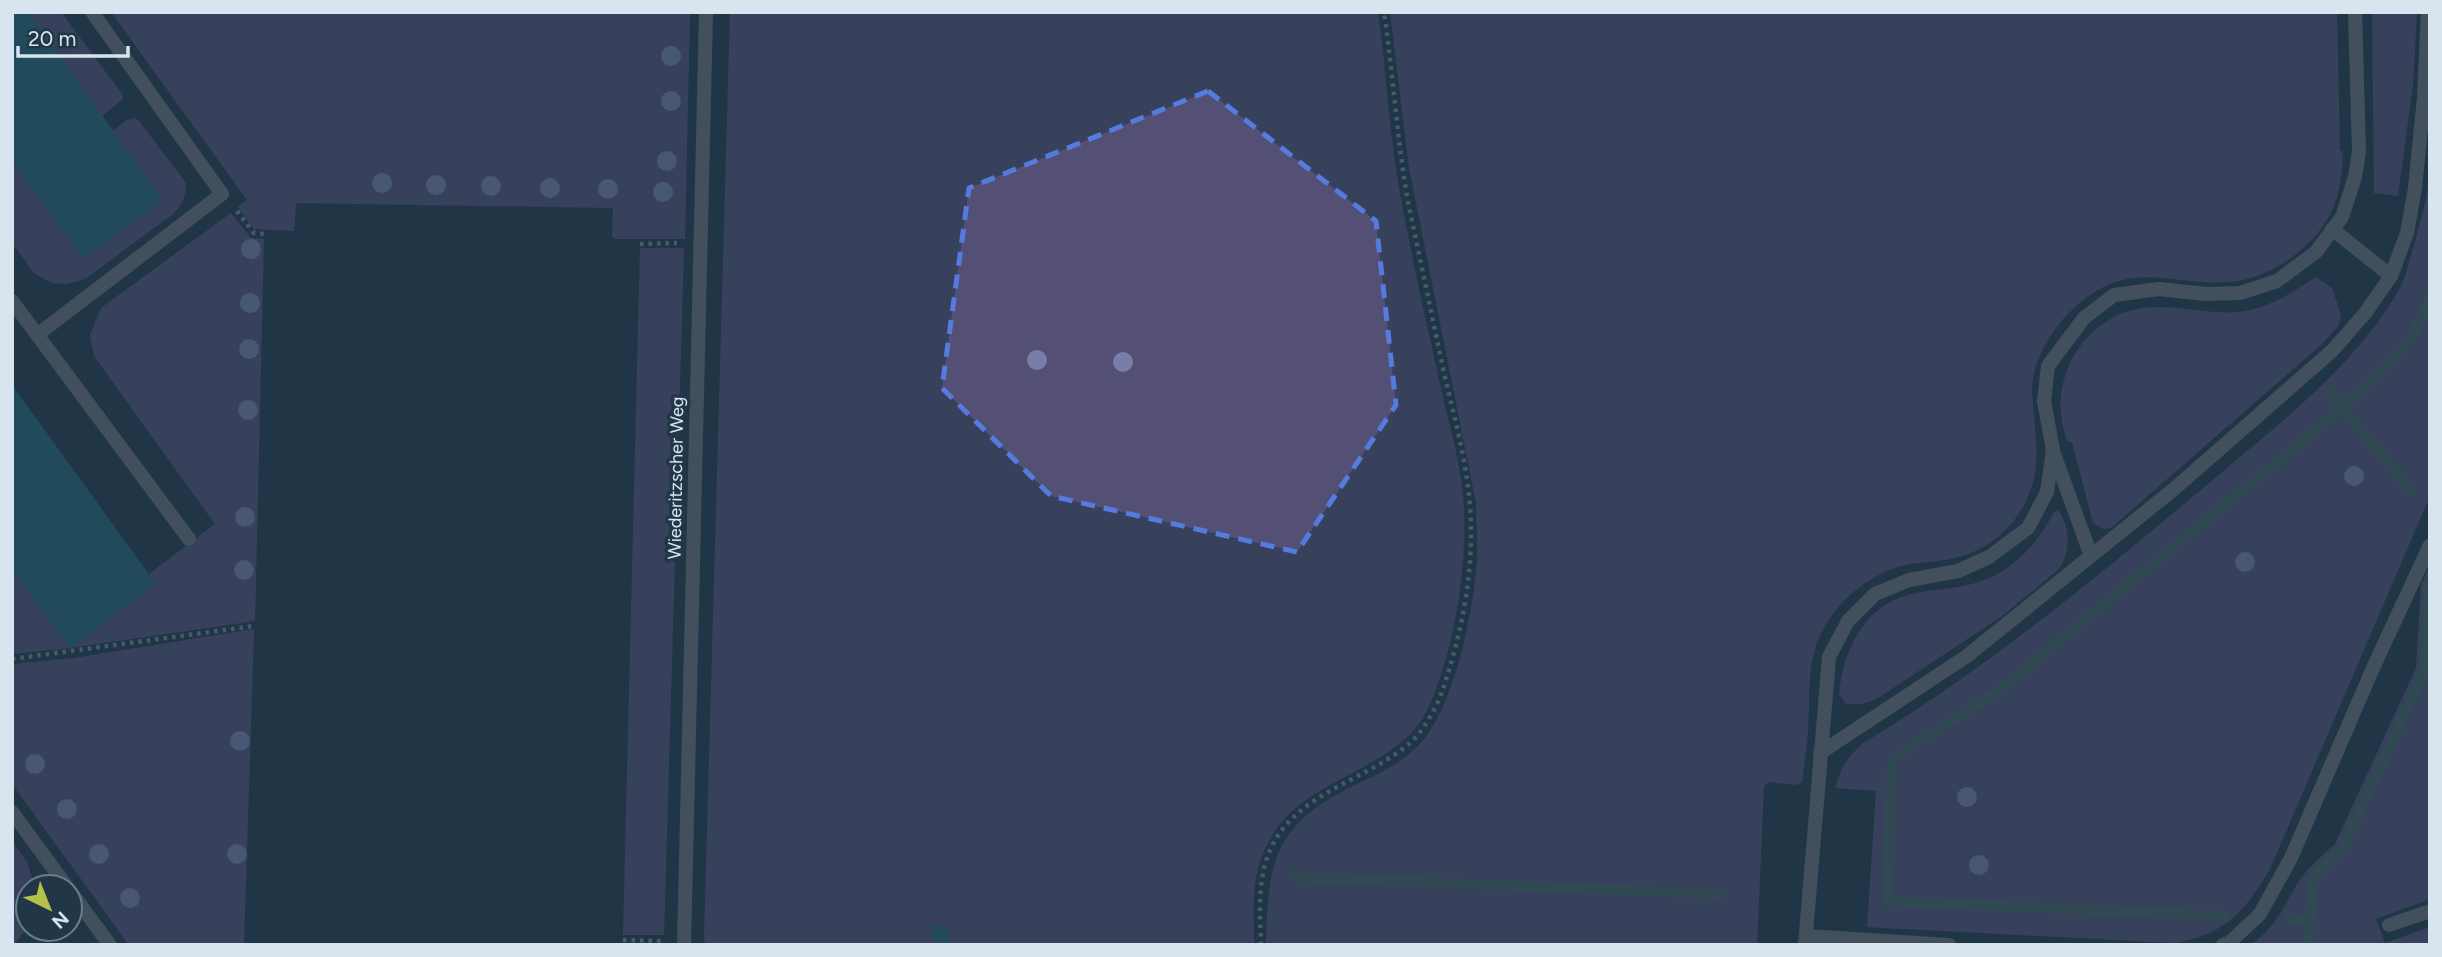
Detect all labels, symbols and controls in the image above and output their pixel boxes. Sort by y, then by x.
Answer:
scale bar [18,14,128,58]
text: 20 m [28,26,76,51]
street label: Wiederitzscher Weg [664,396,688,560]
north arrow [14,873,84,943]
text: N [47,907,73,933]

